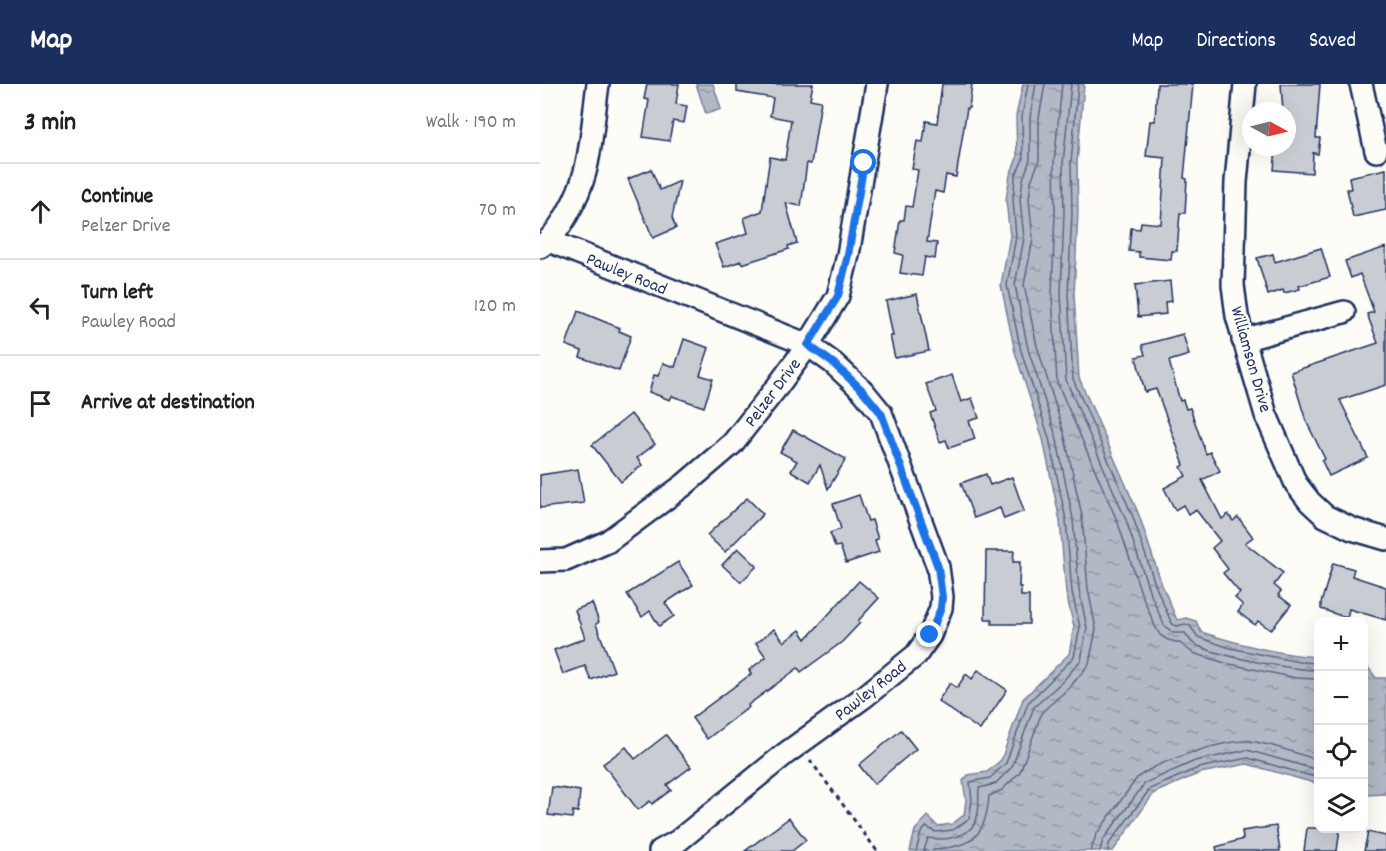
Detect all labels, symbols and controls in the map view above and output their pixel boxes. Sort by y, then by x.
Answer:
text: Map [30,22,72,62]
text: Map [1132,27,1163,57]
text: Directions [1196,27,1276,57]
text: Saved [1309,27,1356,57]
north arrow [1242,102,1296,156]
text: 3 min [24,105,76,142]
text: Walk · 190 m [426,109,516,137]
route start [850,149,876,175]
text: Continue [81,182,153,213]
icon: ahead [24,195,57,228]
text: 70 m [479,197,516,225]
text: Pelzer Drive [81,213,171,241]
street label: Pawley Road [582,248,670,303]
text: Turn left [81,278,153,309]
icon: left [24,291,57,324]
text: 120 m [474,293,516,321]
street label: Williamson Drive [1223,304,1277,416]
text: Pawley Road [81,309,176,337]
street label: Pelzer Drive [740,354,808,433]
icon: arrive [24,387,57,420]
text: Arrive at destination [81,388,255,419]
map controls [1314,617,1368,833]
button: + [1314,617,1368,671]
route end [916,621,942,647]
street label: Pawley Road [830,656,913,728]
button: − [1314,671,1368,725]
button: locate [1314,725,1368,779]
button: layers [1314,779,1368,833]

